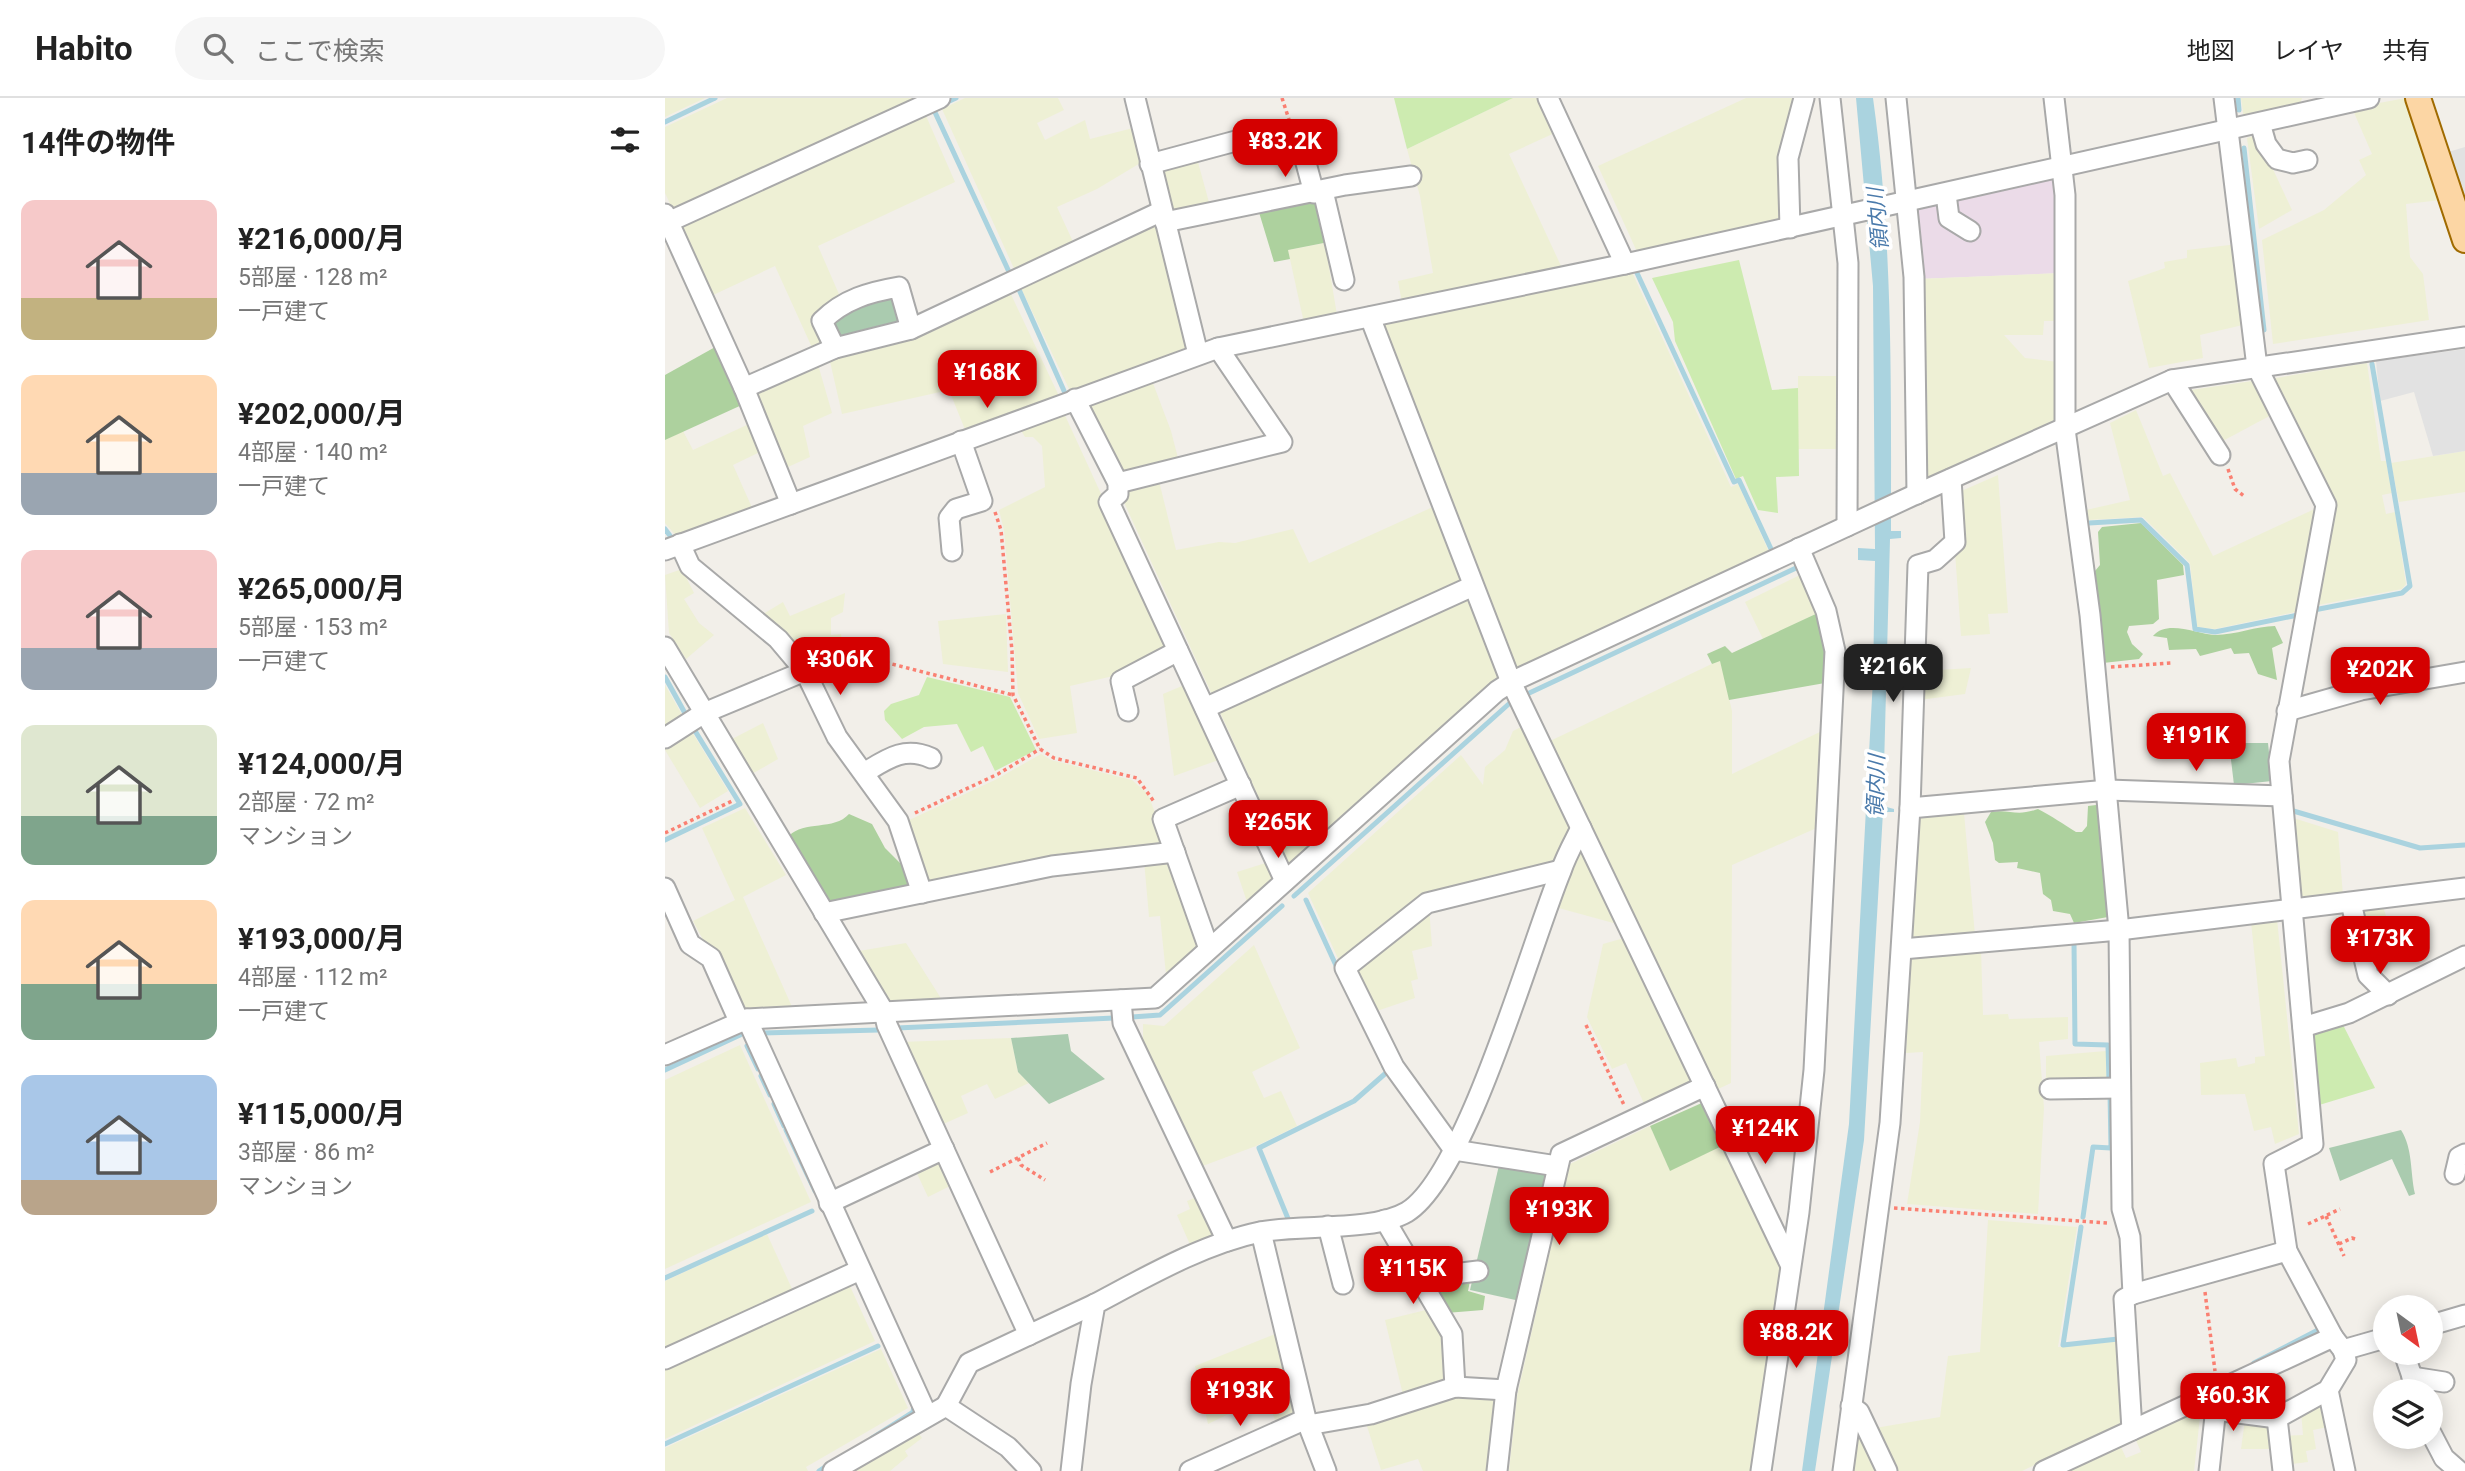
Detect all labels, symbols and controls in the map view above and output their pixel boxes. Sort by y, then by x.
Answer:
search box [175,17,665,80]
text: Habito [35,29,133,68]
icon: search [199,29,237,67]
text: ここで検索 [255,36,385,66]
text: 地図 [2187,37,2235,65]
text: レイヤ [2273,37,2344,65]
text: 共有 [2382,37,2430,65]
pin: ¥83.2K [1228,120,1342,179]
icon: filters [606,121,644,159]
text: 14件の物件 [21,125,175,160]
text: ¥83.2K [1248,128,1322,155]
water label: 領内川 [1863,185,1893,251]
text: ¥216,000/月 [238,221,406,256]
icon: home [77,228,161,312]
text: 5部屋 · 128 m² [238,264,387,291]
text: 一戸建て [238,298,330,325]
pin: ¥168K [938,350,1036,410]
text: ¥168K [954,359,1020,386]
text: ¥202,000/月 [238,396,406,431]
icon: home [77,403,161,487]
text: 4部屋 · 140 m² [238,439,387,466]
text: 一戸建て [238,473,330,500]
text: ¥265,000/月 [238,571,406,606]
icon: home [77,578,161,662]
text: 5部屋 · 153 m² [238,614,387,641]
pin: ¥306K [791,638,889,697]
pin: ¥216K [1844,644,1942,704]
text: ¥306K [807,646,873,673]
text: 一戸建て [238,648,330,675]
pin: ¥202K [2331,648,2429,707]
text: ¥216K [1860,653,1926,680]
text: ¥202K [2347,656,2413,683]
pin: ¥191K [2147,714,2245,773]
text: ¥191K [2163,722,2229,749]
text: ¥124,000/月 [238,746,406,781]
water label: 領内川 [1863,752,1889,818]
icon: home [77,753,161,837]
text: 2部屋 · 72 m² [238,789,375,816]
pin: ¥265K [1229,800,1327,860]
text: ¥265K [1245,809,1311,836]
text: マンション [238,823,353,850]
pin: ¥173K [2331,916,2429,976]
text: ¥193,000/月 [238,921,406,956]
text: ¥173K [2347,925,2413,952]
icon: home [77,928,161,1012]
text: 4部屋 · 112 m² [238,964,387,991]
text: 一戸建て [238,998,330,1025]
text: ¥115,000/月 [238,1096,406,1131]
icon: home [77,1103,161,1187]
pin: ¥124K [1716,1107,1814,1166]
text: ¥124K [1732,1115,1798,1142]
text: 3部屋 · 86 m² [238,1139,375,1166]
text: マンション [238,1173,353,1200]
pin: ¥193K [1510,1188,1608,1247]
text: ¥193K [1526,1196,1592,1223]
pin: ¥115K [1364,1246,1462,1306]
text: ¥115K [1380,1255,1446,1282]
north arrow [2373,1295,2443,1365]
map controls [2373,1295,2443,1449]
pin: ¥88.2K [1739,1310,1853,1370]
text: ¥88.2K [1759,1319,1833,1346]
pin: ¥193K [1191,1368,1289,1428]
pin: ¥60.3K [2176,1374,2290,1433]
text: ¥193K [1207,1377,1273,1404]
button: layers [2373,1379,2443,1449]
text: ¥60.3K [2196,1382,2270,1409]

